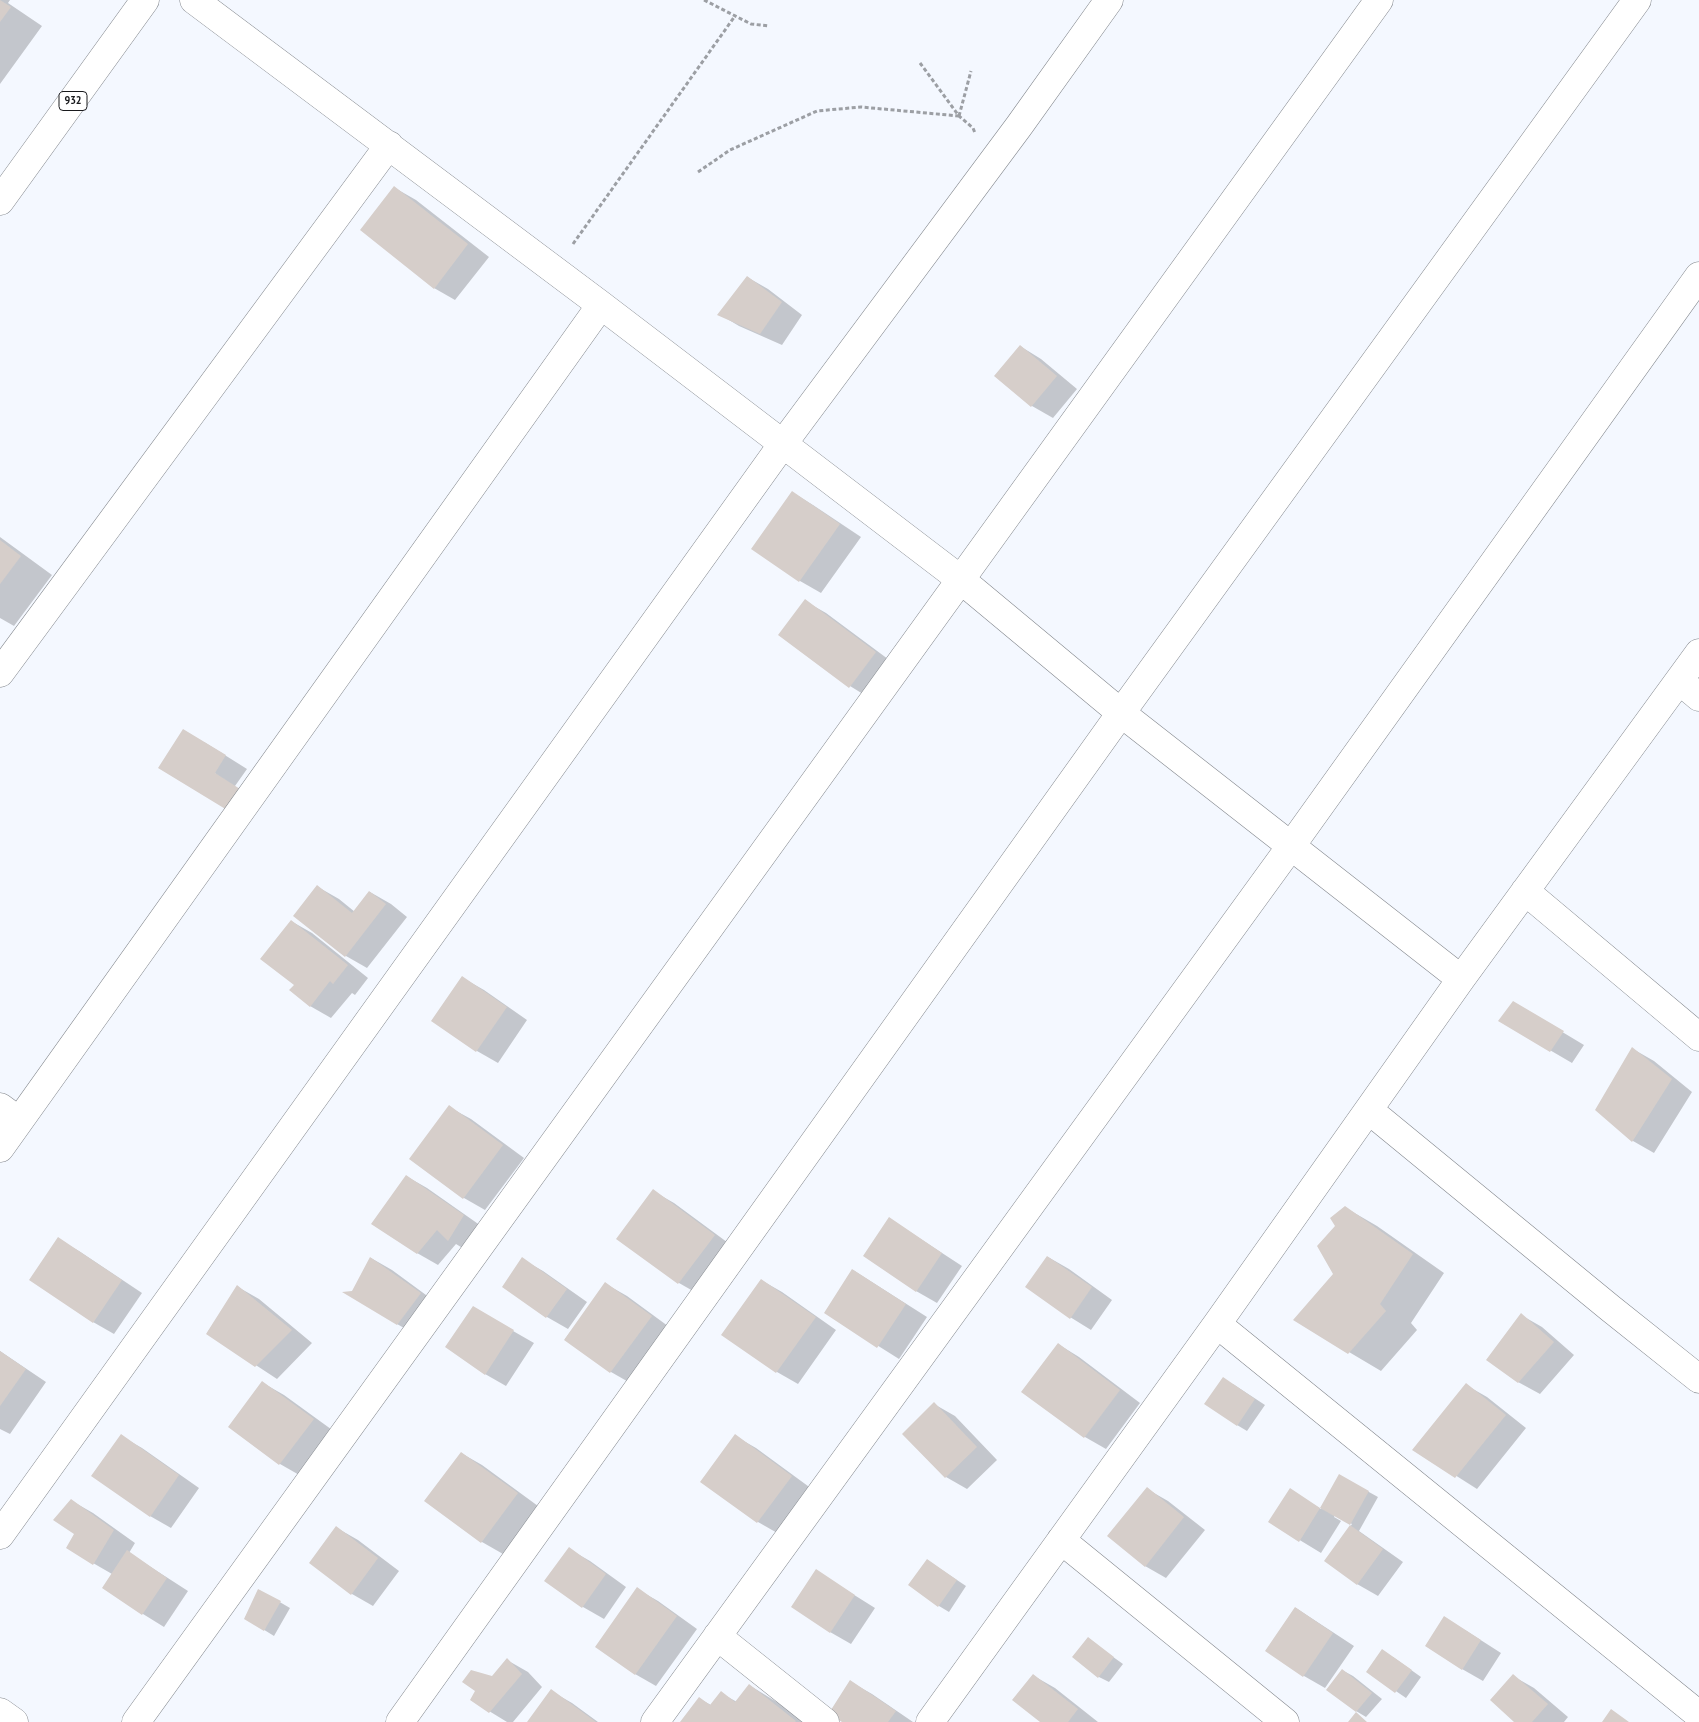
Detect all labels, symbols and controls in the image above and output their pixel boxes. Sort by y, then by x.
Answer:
road number: 932 [59,92,87,110]

